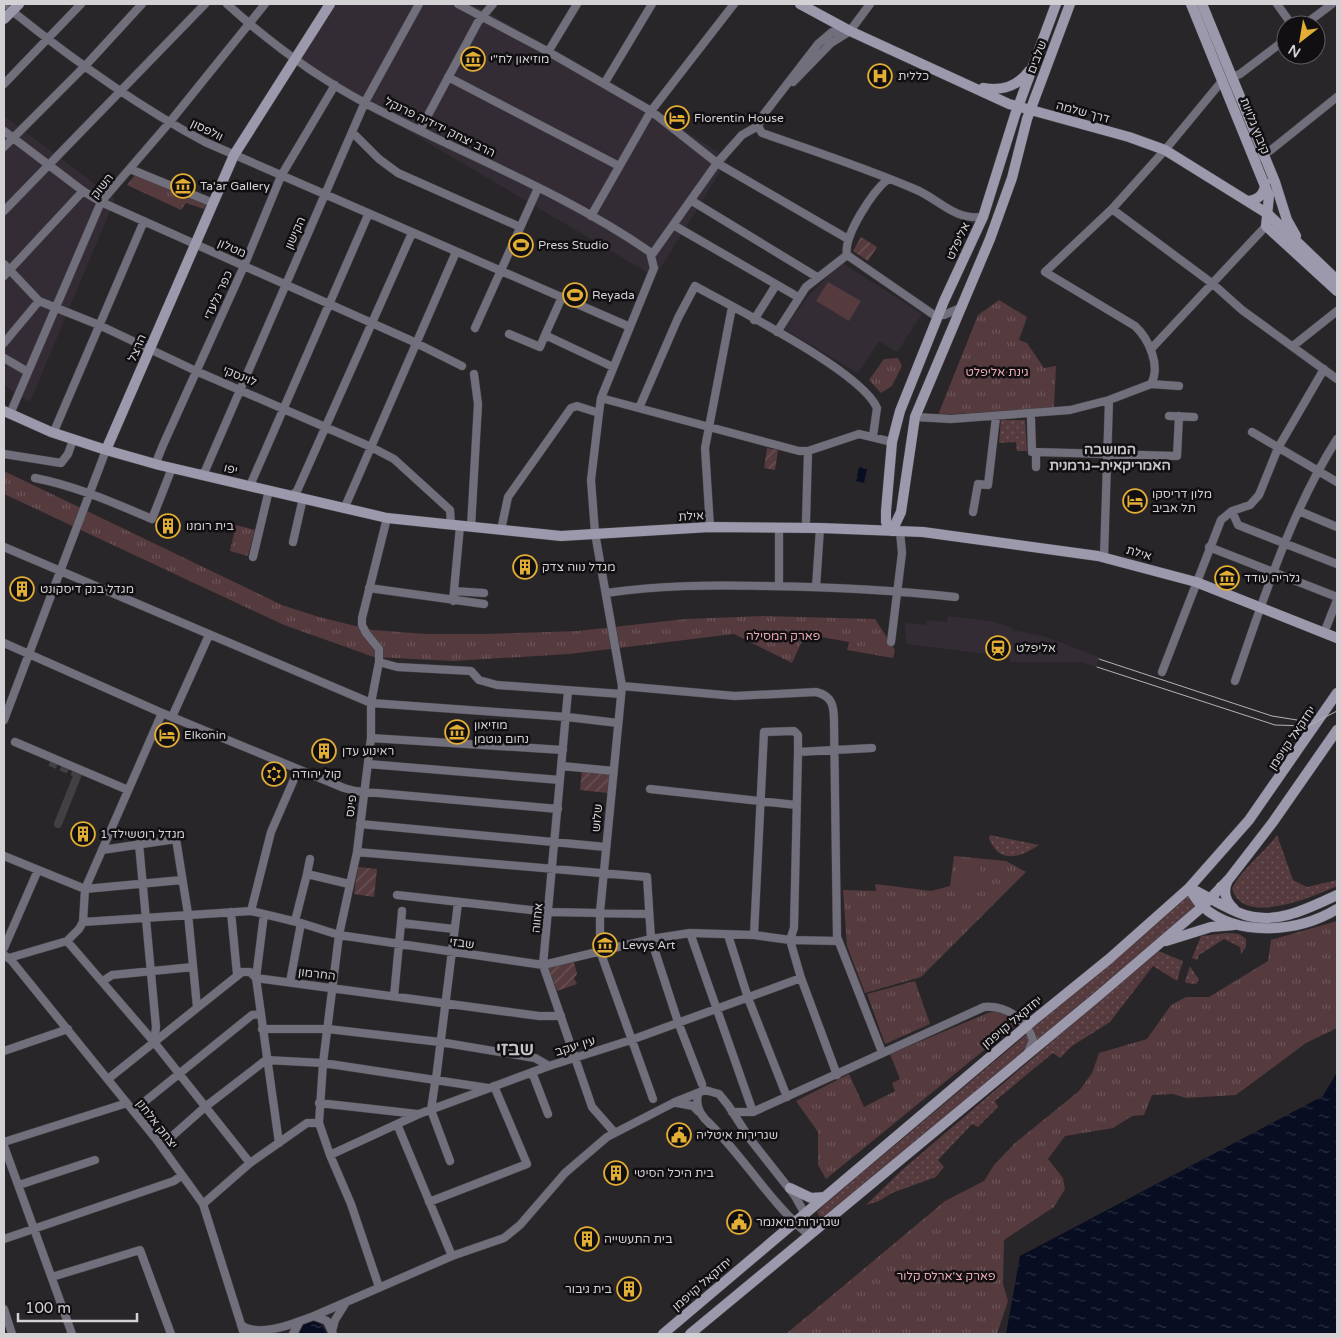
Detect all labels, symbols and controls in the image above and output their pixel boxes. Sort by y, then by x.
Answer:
north arrow [1276,15,1326,65]
street label: שלבים [1024,38,1050,76]
text: N [1285,41,1304,61]
museum icon: מוזיאון לח"י [460,46,486,72]
place label: מוזיאון לח"י [490,52,549,66]
hospital icon: כללית [867,63,893,89]
place label: כללית [898,69,929,83]
street label: הרב יצחק ידידיה פרנקל [383,94,497,160]
street label: קיבוץ גלויות [1237,96,1273,156]
street label: דרך שלמה [1055,98,1111,126]
hotel icon: Florentin House [664,105,690,131]
place label: Florentin House [694,111,784,125]
street label: וולפסון [188,116,226,144]
street label: השוק [88,171,116,201]
museum icon: Ta'ar Gallery [170,173,196,199]
place label: Ta'ar Gallery [200,179,270,193]
street label: הקישון [282,214,308,252]
street label: אליפלט [943,220,973,262]
sports icon: Press Studio [508,232,534,258]
street label: מטלון [216,236,248,260]
place label: Press Studio [538,238,609,252]
street label: כפר גלעדי [201,268,236,322]
sports icon: Reyada [562,282,588,308]
place label: Reyada [592,288,635,302]
street label: הרצל [125,332,149,364]
street label: לוינסקי [221,363,259,389]
park label: גינת אליפלט [965,365,1029,379]
district label: המושבה האמריקאית–גרמנית [1049,441,1171,474]
street label: יפו [223,461,239,477]
place label: מלון דריסקו תל אביב [1152,487,1212,515]
hotel icon: מלון דריסקו תל אביב [1122,488,1148,514]
street label: אילת [678,508,704,524]
building icon: בית רומנו [155,513,181,539]
place label: בית רומנו [186,519,234,533]
street label: אילת [1125,543,1153,563]
building icon: מגדל נווה צדק [512,554,538,580]
place label: מגדל נווה צדק [542,560,616,574]
museum icon: גלריה עודד [1214,565,1240,591]
place label: גלריה עודד [1244,571,1300,585]
building icon: מגדל בנק דיסקונט [9,576,35,602]
place label: מגדל בנק דיסקונט [40,582,134,596]
park label: פארק המסילה [746,629,820,643]
station icon: אליפלט [985,635,1011,661]
place label: אליפלט [1016,641,1056,655]
street label: יחזקאל קויפמן [1265,703,1319,773]
place label: מוזיאון נחום גוטמן [474,718,529,746]
museum icon: מוזיאון נחום גוטמן [444,719,470,745]
hotel icon: Elkonin [154,722,180,748]
place label: Elkonin [184,728,226,742]
building icon: ראינוע עדן [311,738,337,764]
place label: ראינוע עדן [342,744,394,758]
synagogue icon: קול יהודה [261,761,287,787]
place label: קול יהודה [292,767,341,781]
street label: פינס [343,794,359,818]
street label: שלוש [589,803,605,833]
building icon: מגדל רוטשילד 1 [70,821,96,847]
place label: מגדל רוטשילד 1 [100,827,185,841]
street label: אחווה [528,902,546,934]
museum icon: Levys Art [592,932,618,958]
street label: שבזי [449,934,475,952]
place label: Levys Art [622,938,676,952]
street label: החרמון [297,965,337,983]
street label: יחזקאל קויפמן [979,993,1045,1051]
street label: עין יעקב [553,1033,597,1059]
district label: שבזי [496,1038,534,1060]
street label: יצחק אלחנן [133,1096,181,1152]
public building icon: שגרירות איטליה [666,1122,692,1148]
place label: שגרירות איטליה [696,1128,778,1142]
building icon: בית היכל הסיטי [603,1160,629,1186]
place label: בית היכל הסיטי [634,1166,714,1180]
public building icon: שגרירות מיאנמר [726,1209,752,1235]
place label: שגרירות מיאנמר [756,1215,840,1229]
building icon: בית התעשייה [574,1226,600,1252]
place label: בית התעשייה [604,1232,673,1246]
street label: יחזקאל קויפמן [669,1254,735,1314]
park label: פארק צ'ארלס קלור [897,1269,995,1283]
building icon: בית גיבור [616,1276,642,1302]
place label: בית גיבור [565,1282,612,1296]
scale bar [18,1290,136,1322]
text: 100 m [25,1299,71,1317]

